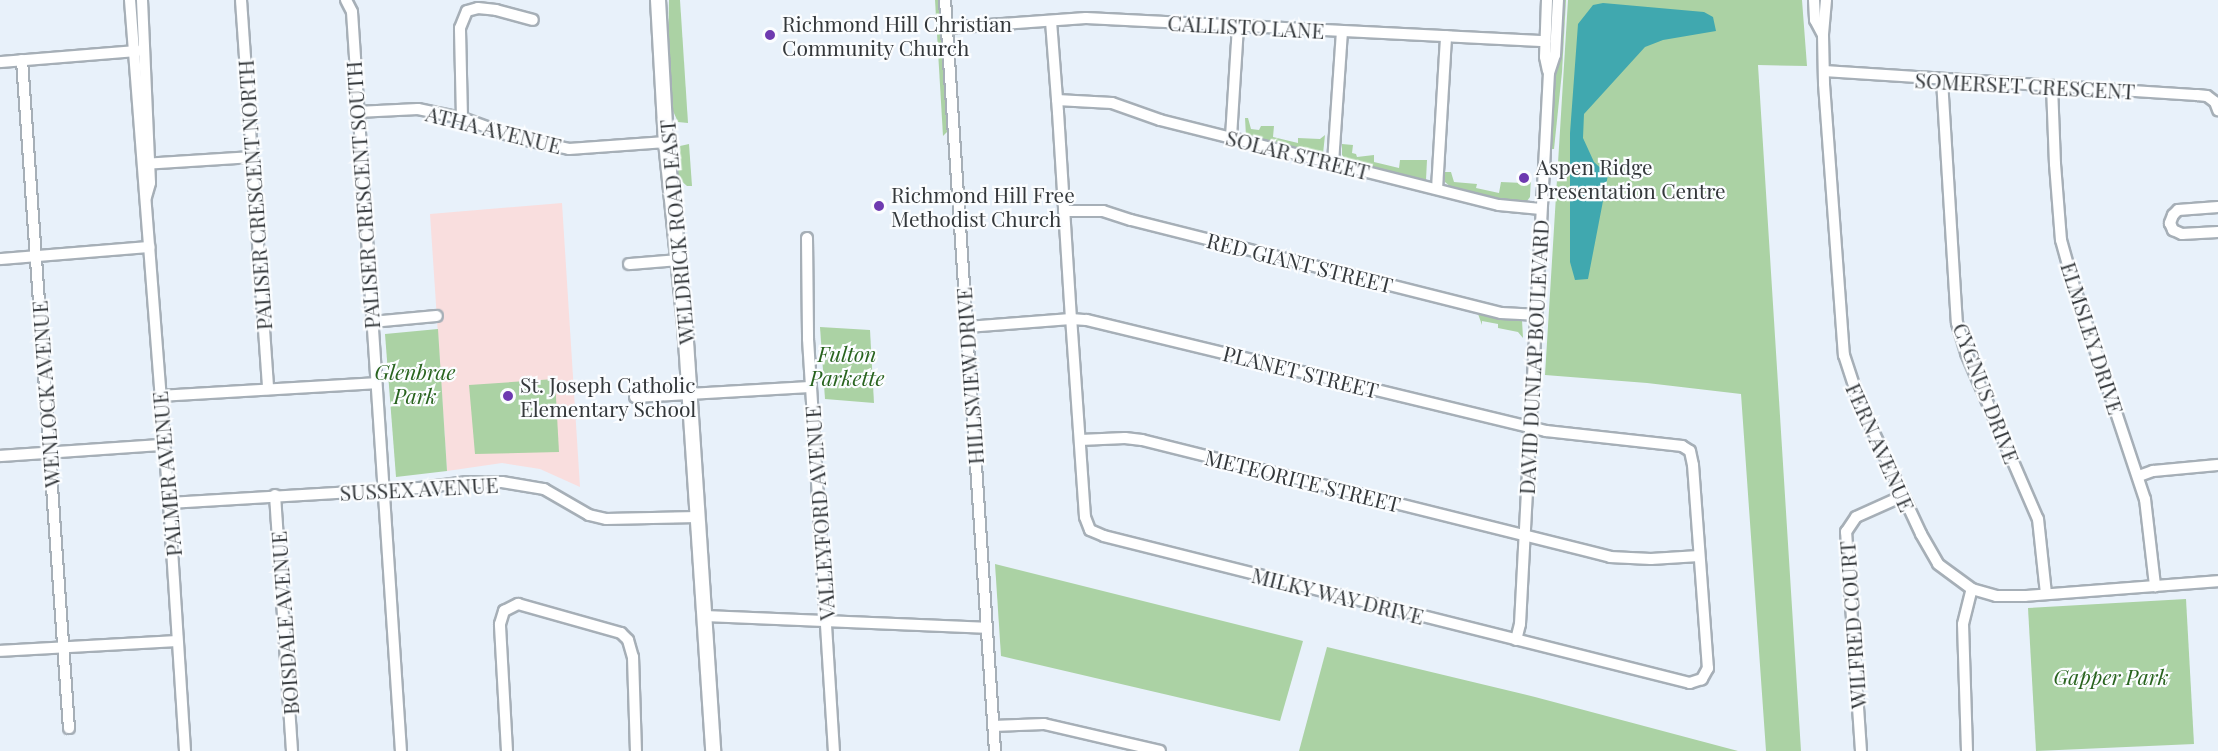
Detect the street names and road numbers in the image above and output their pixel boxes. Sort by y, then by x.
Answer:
street label: CALLISTO LANE [1167,9,1325,43]
street label: PALISER CRESCENT NORTH [232,59,276,331]
street label: PALISER CRESCENT SOUTH [340,60,384,330]
street label: SOMERSET CRESCENT [1914,67,2136,103]
street label: ATHA AVENUE [423,100,565,158]
street label: WELDRICK ROAD EAST [654,119,698,345]
street label: SOLAR STREET [1223,124,1373,184]
street label: DAVID DUNLAP BOULEVARD [1513,219,1553,495]
street label: RED GIANT STREET [1204,227,1396,297]
street label: ELMSLEY DRIVE [2056,258,2130,418]
street label: HILLSVIEW DRIVE [950,286,988,466]
street label: WENLOCK AVENUE [26,299,64,489]
street label: CYGNUS DRIVE [1949,319,2025,467]
street label: PLANET STREET [1220,339,1382,403]
street label: FERN AVENUE [1841,379,1921,515]
street label: PALMER AVENUE [146,390,186,558]
street label: VALLEYFORD AVENUE [799,404,839,622]
street label: METEORITE STREET [1203,443,1403,517]
street label: SUSSEX AVENUE [339,471,499,505]
street label: BOISDALE AVENUE [265,530,303,716]
street label: WILFRED COURT [1834,540,1870,710]
street label: MILKY WAY DRIVE [1248,561,1428,629]

